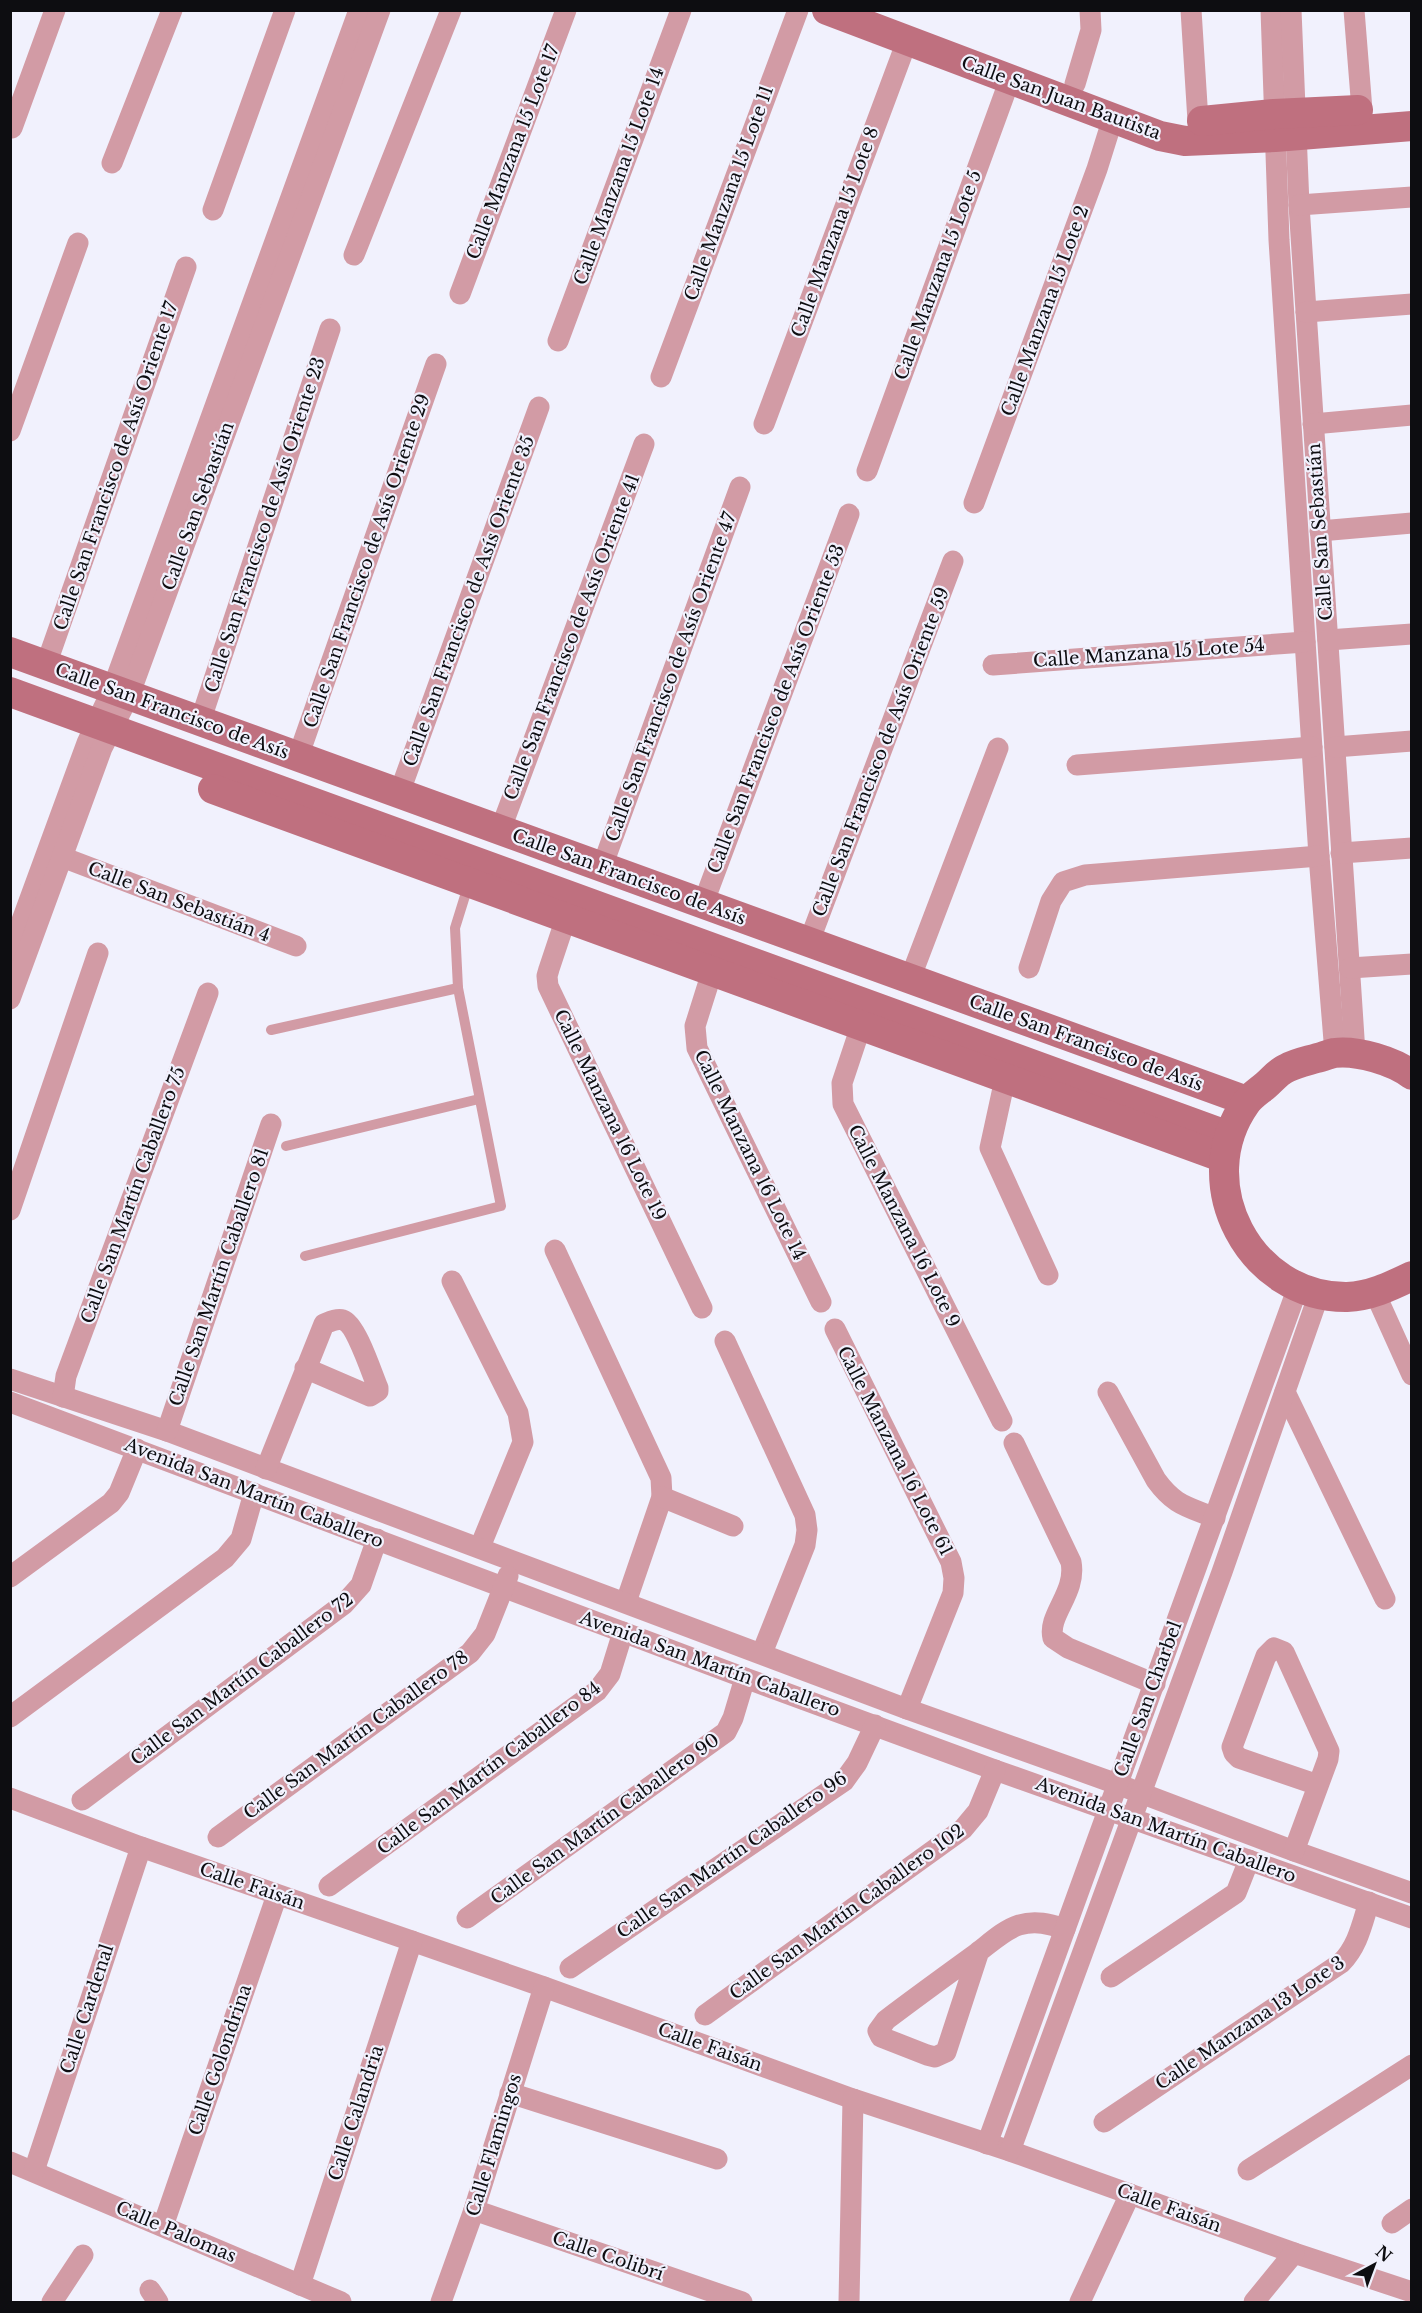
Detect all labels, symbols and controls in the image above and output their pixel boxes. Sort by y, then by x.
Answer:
street label: Calle Manzana 15 Lote 17 [462,40,565,263]
street label: Calle San Juan Bautista [958,52,1164,144]
street label: Calle Manzana 15 Lote 14 [569,64,669,288]
street label: Calle Manzana 15 Lote 11 [680,82,778,304]
street label: Calle Manzana 15 Lote 8 [787,124,883,340]
street label: Calle Manzana 15 Lote 5 [890,167,986,383]
street label: Calle Manzana 15 Lote 2 [997,203,1093,419]
street label: Calle San Francisco de Asís Oriente 17 [49,298,183,633]
street label: Calle San Francisco de Asís Oriente 23 [200,354,330,696]
street label: Calle San Francisco de Asís Oriente 29 [299,391,435,731]
street label: Calle San Sebastián [157,419,239,593]
street label: Calle San Francisco de Asís Oriente 35 [399,432,539,770]
street label: Calle San Sebastián [1303,442,1337,622]
street label: Calle San Francisco de Asís Oriente 41 [499,471,645,803]
street label: Calle San Francisco de Asís Oriente 47 [601,508,741,845]
street label: Calle San Francisco de Asís Oriente 53 [703,541,849,877]
street label: Calle San Francisco de Asís Oriente 59 [808,584,954,920]
street label: Calle Manzana 15 Lote 54 [1032,634,1266,672]
street label: Calle San Francisco de Asís [52,658,292,764]
street label: Calle San Francisco de Asís [509,824,749,930]
street label: Calle San Sebastián 4 [85,857,273,947]
street label: Calle San Francisco de Asís [966,990,1206,1096]
street label: Calle Manzana 16 Lote 19 [549,1006,671,1224]
street label: Calle Manzana 16 Lote 14 [689,1046,811,1264]
street label: Calle San Martín Caballero 75 [76,1063,190,1327]
street label: Calle Manzana 16 Lote 9 [843,1121,965,1331]
street label: Calle San Martín Caballero 81 [164,1145,274,1409]
street label: Calle Manzana 16 Lote 61 [832,1342,958,1560]
street label: Avenida San Martín Caballero [120,1433,387,1553]
street label: Calle San Martín Caballero 72 [126,1588,358,1770]
street label: Avenida San Martín Caballero [576,1606,843,1721]
street label: Calle San Charbel [1110,1618,1186,1780]
street label: Calle San Martín Caballero 78 [239,1646,473,1824]
street label: Calle San Martín Caballero 84 [373,1677,605,1859]
street label: Calle San Martín Caballero 90 [486,1729,724,1909]
street label: Calle San Martín Caballero 96 [613,1767,851,1943]
street label: Avenida San Martín Caballero [1032,1772,1299,1887]
street label: Calle San Martín Caballero 102 [725,1819,969,2005]
street label: Calle Faisán [197,1858,307,1914]
street label: Calle Cardenal [56,1941,118,2077]
street label: Calle Manzana 13 Lote 3 [1151,1951,1349,2095]
street label: Calle Golondrina [184,1982,256,2138]
street label: Calle Faisán [655,2018,765,2076]
street label: Calle Calandria [324,2042,388,2183]
street label: Calle Flamingos [462,2071,526,2219]
street label: Calle Faisán [1114,2179,1224,2237]
street label: Calle Palomas [112,2197,240,2267]
street label: Calle Colibrí [549,2227,667,2286]
north arrow [1344,2235,1404,2295]
text: N [1372,2241,1396,2266]

